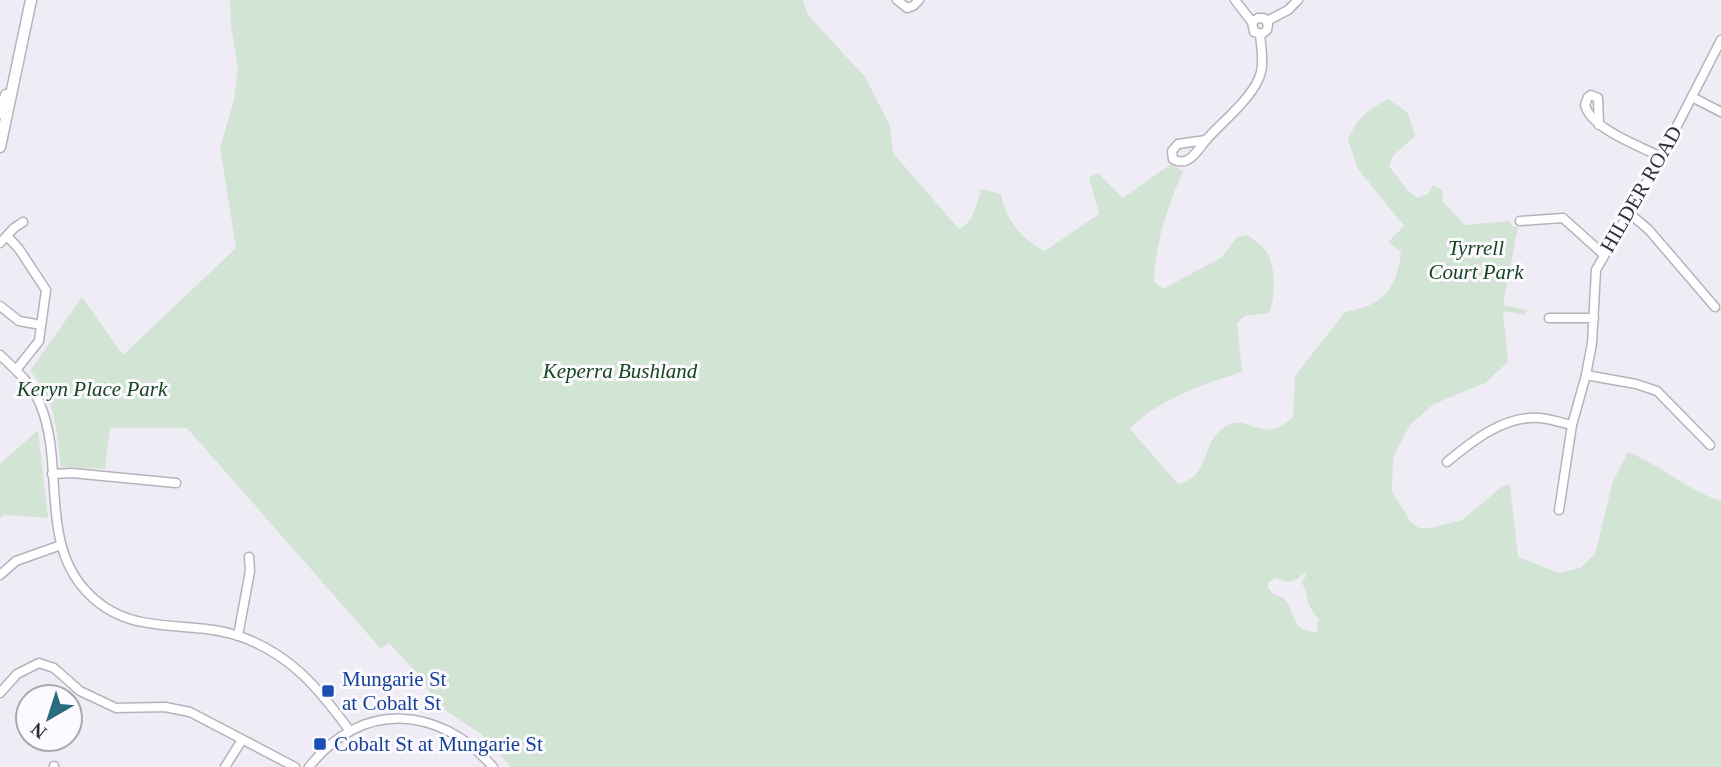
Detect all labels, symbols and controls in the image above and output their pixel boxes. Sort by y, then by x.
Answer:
street label: HILDER ROAD [1595,122,1687,256]
park label: Tyrrell Court Park [1428,236,1524,284]
park label: Keperra Bushland [542,359,698,383]
park label: Keryn Place Park [16,377,168,401]
place label: Mungarie St at Cobalt St [342,667,447,715]
north arrow [14,683,84,753]
marker: Mungarie St at Cobalt St [320,683,336,699]
text: N [26,718,51,743]
place label: Cobalt St at Mungarie St [334,732,543,756]
marker: Cobalt St at Mungarie St [312,736,328,752]

